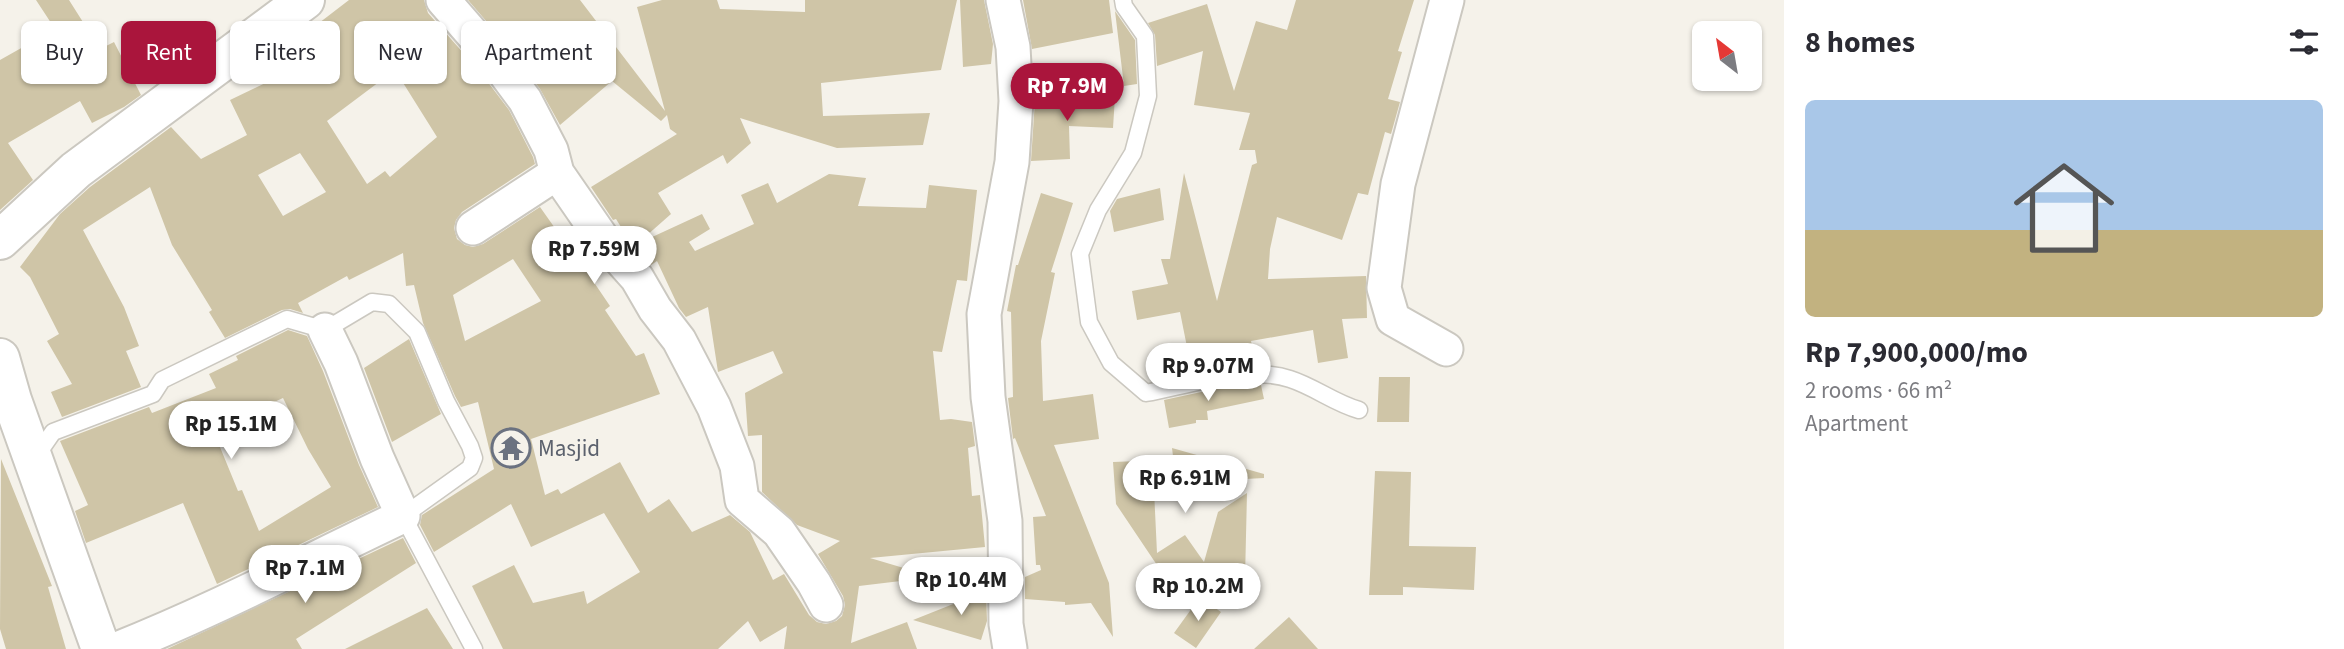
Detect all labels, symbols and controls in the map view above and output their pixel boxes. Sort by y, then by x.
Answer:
chip: Buy [21,21,107,84]
chip: Rent [121,21,216,84]
chip: Filters [230,21,340,84]
chip: New [354,21,447,84]
chip: Apartment [461,21,616,84]
north arrow [1692,21,1762,91]
map controls [1692,21,1762,91]
text: 8 homes [1805,21,1915,64]
icon: filters [2285,23,2323,61]
pin: Rp 7.9M [1002,64,1132,123]
text: Rp 7.9M [1027,69,1107,102]
icon: home [2001,145,2127,271]
pin: Rp 7.59M [522,226,666,286]
text: Rp 7.59M [548,232,640,265]
text: Rp 7,900,000/mo [1805,331,2028,374]
pin: Rp 9.07M [1136,344,1280,403]
text: Rp 9.07M [1162,349,1254,382]
text: 2 rooms · 66 m² [1805,374,1952,407]
pin: Rp 15.1M [159,402,303,461]
text: Rp 15.1M [185,407,277,440]
text: Apartment [1805,407,1908,440]
temple icon: Masjid [490,427,532,469]
place label: Masjid [538,432,600,465]
pin: Rp 6.91M [1113,456,1257,515]
text: Rp 6.91M [1139,461,1231,494]
pin: Rp 7.1M [240,546,370,605]
text: Rp 7.1M [265,551,345,584]
pin: Rp 10.4M [889,558,1033,617]
text: Rp 10.4M [915,563,1007,596]
pin: Rp 10.2M [1126,564,1270,623]
text: Rp 10.2M [1152,569,1244,602]

